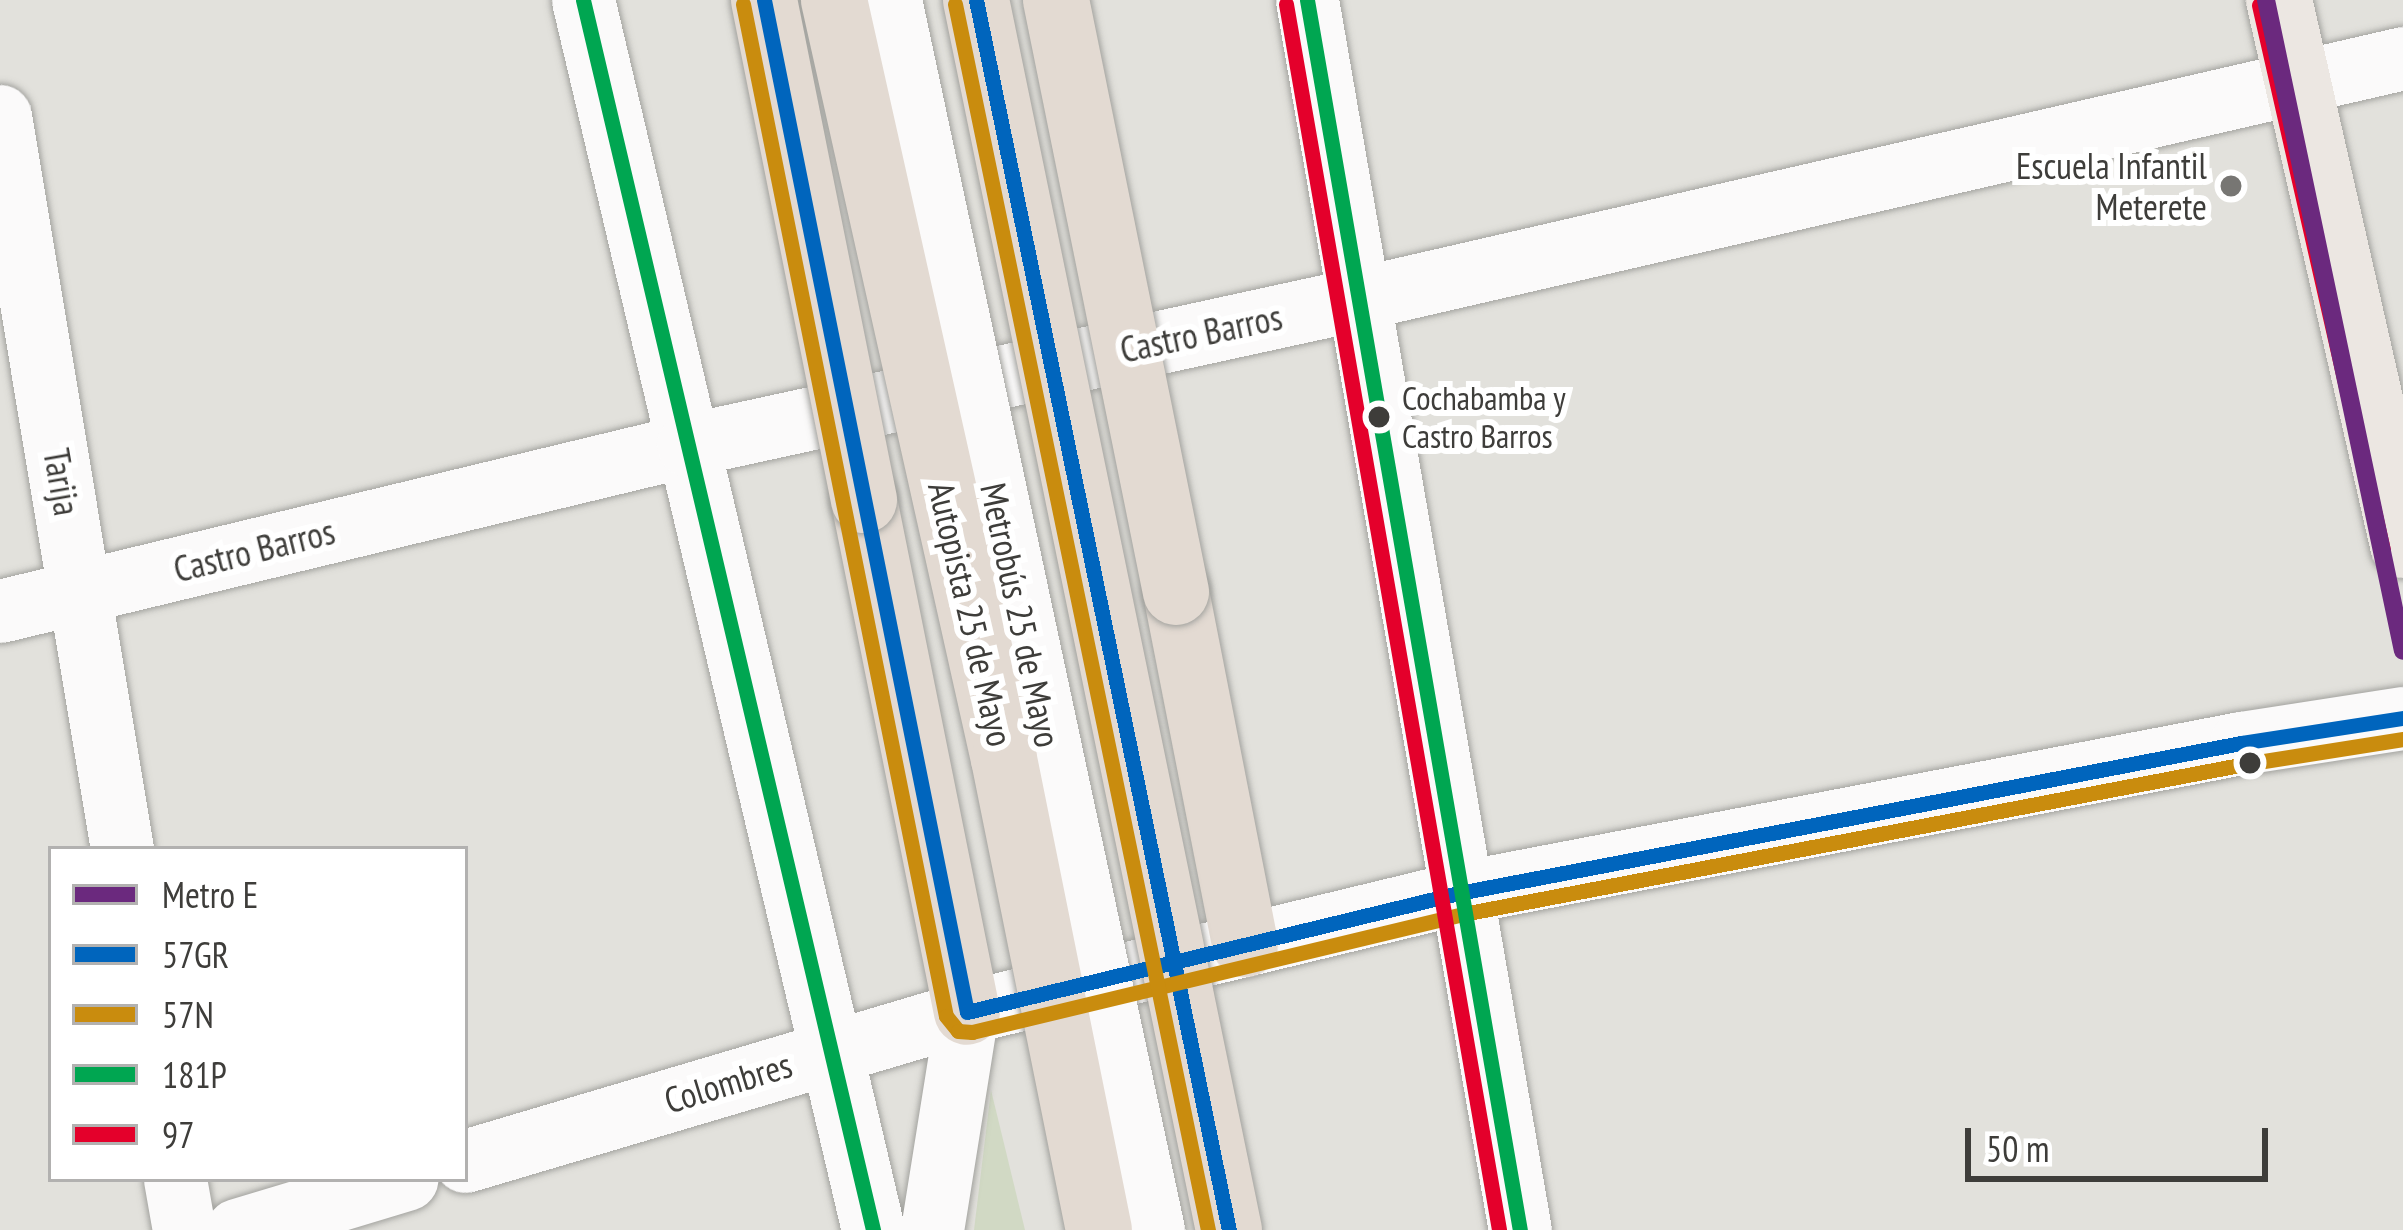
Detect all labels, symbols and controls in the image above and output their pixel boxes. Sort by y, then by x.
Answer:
place label: Escuela Infantil Meterete [2016,143,2207,228]
marker: Escuela Infantil Meterete [2218,173,2244,199]
street label: Castro Barros [1116,295,1286,371]
place label: Cochabamba y Castro Barros [1402,378,1566,456]
marker: Cochabamba y Castro Barros [1368,406,1390,428]
street label: Tarija [35,445,89,519]
street label: Autopista 25 de Mayo [920,478,1022,750]
street label: Metrobús 25 de Mayo [972,479,1070,751]
street label: Castro Barros [169,509,339,591]
unlabelled marker [2239,752,2261,774]
legend [48,846,468,1182]
text: Metro E [162,871,258,918]
text: 57GR [162,931,229,978]
text: 57N [162,991,214,1038]
street label: Colombres [659,1042,797,1122]
text: 181P [162,1051,227,1098]
scale bar [1971,1104,2274,1178]
text: 97 [162,1111,194,1158]
text: 50 m [1986,1125,2049,1172]

